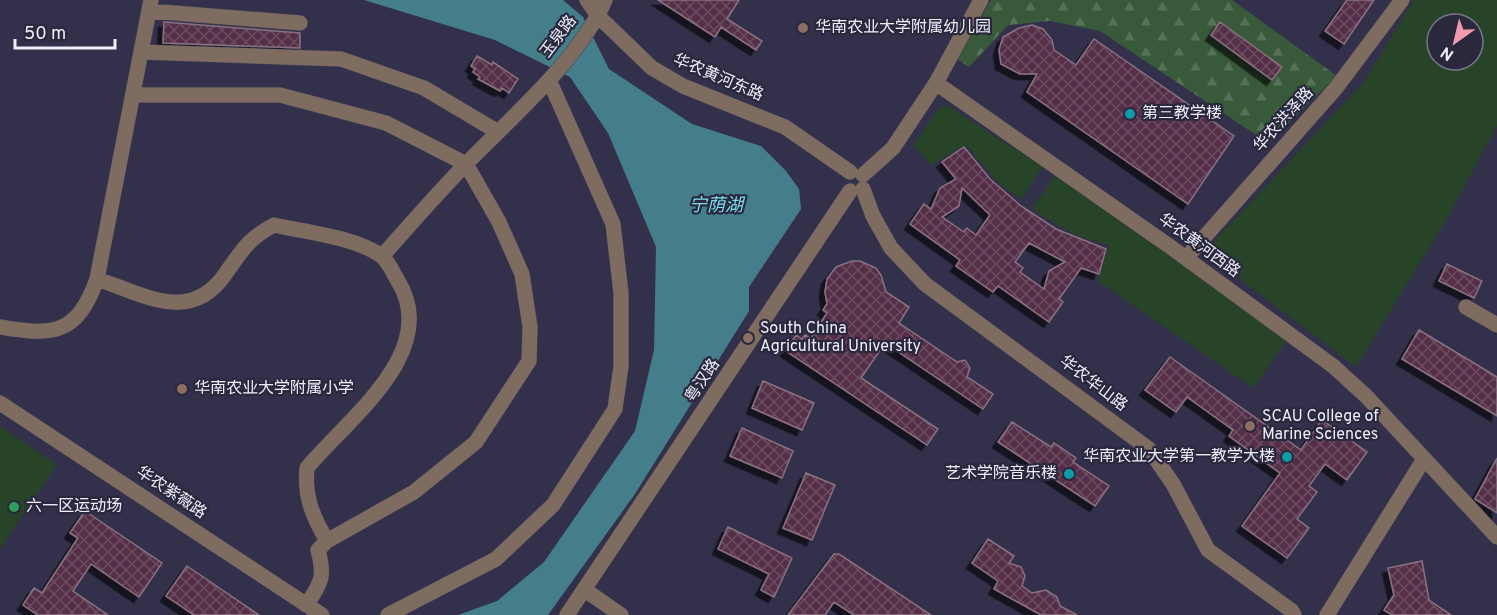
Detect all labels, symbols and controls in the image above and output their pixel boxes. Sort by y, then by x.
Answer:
scale bar [15,12,116,50]
street label: 玉泉路 [537,12,581,62]
north arrow [1425,12,1485,72]
place label: 华南农业大学附属幼儿园 [815,18,991,38]
marker: 华南农业大学附属幼儿园 [796,21,810,35]
text: 50 m [24,23,66,46]
text: N [1437,41,1458,64]
street label: 华农黄河东路 [670,50,766,106]
street label: 华农洪泽路 [1250,84,1318,156]
place label: 第三教学楼 [1142,104,1222,124]
marker: 第三教学楼 [1123,107,1137,121]
water label: 宁荫湖 [689,195,746,218]
street label: 华农黄河西路 [1154,210,1244,282]
place label: South China Agricultural University [760,319,921,357]
marker: South China Agricultural University [741,331,755,345]
street label: 华农华山路 [1055,352,1131,416]
street label: 粤汉路 [681,356,725,406]
place label: 华南农业大学附属小学 [194,379,354,399]
marker: 华南农业大学附属小学 [175,382,189,396]
place label: SCAU College of Marine Sciences [1262,407,1379,445]
marker: SCAU College of Marine Sciences [1243,419,1257,433]
place label: 华南农业大学第一教学大楼 [1083,447,1275,467]
marker: 华南农业大学第一教学大楼 [1280,450,1294,464]
street label: 华农紫薇路 [132,462,210,524]
place label: 艺术学院音乐楼 [945,464,1057,484]
marker: 艺术学院音乐楼 [1062,467,1076,481]
place label: 六一区运动场 [26,497,122,517]
marker: 六一区运动场 [7,500,21,514]

